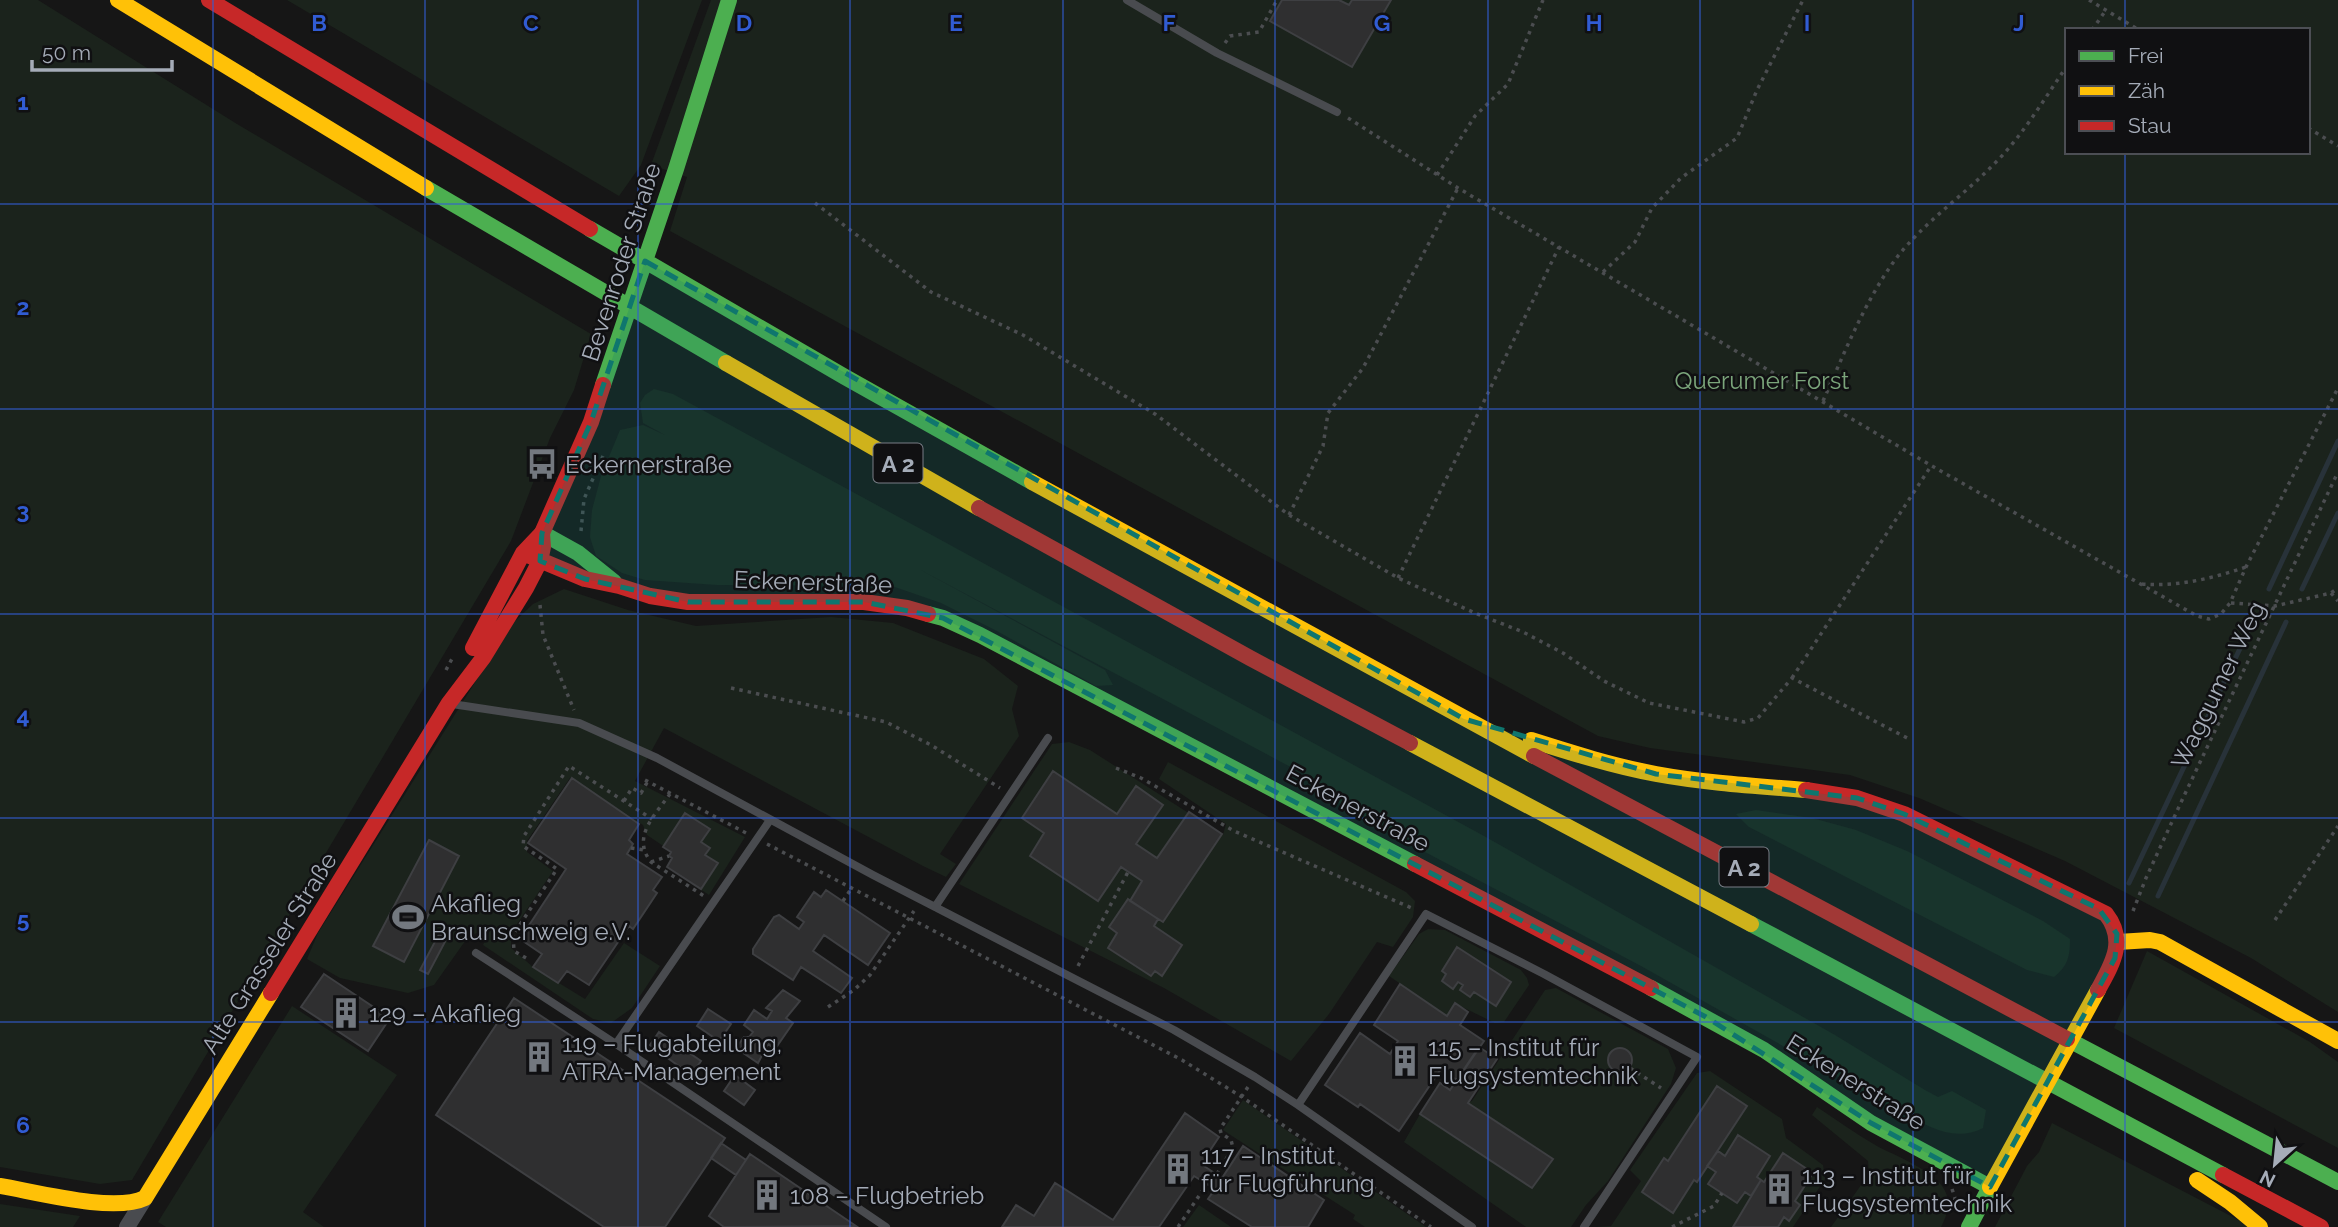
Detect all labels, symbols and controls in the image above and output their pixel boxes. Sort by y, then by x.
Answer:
text: B [311,9,327,36]
text: C [523,9,539,36]
text: D [736,9,752,36]
text: E [949,9,963,36]
text: F [1162,9,1176,36]
text: G [1374,9,1390,36]
text: H [1585,9,1603,36]
text: I [1804,9,1810,36]
text: J [2013,9,2025,36]
scale bar [32,28,172,72]
legend [2065,28,2310,154]
text: 50 m [42,40,91,65]
text: Frei [2128,43,2164,68]
text: Zäh [2128,78,2165,103]
text: 1 [17,88,29,115]
text: Stau [2128,113,2172,138]
street label: Bevenroder Straße [575,159,667,365]
text: 2 [17,293,29,320]
park label: Querumer Forst [1675,366,1849,395]
road number: A 2 [874,444,922,482]
bus stop icon: Eckernerstraße [525,447,559,481]
place label: Eckernerstraße [565,450,732,479]
text: 3 [17,497,29,524]
street label: Eckenerstraße [733,565,893,599]
street label: Waggumer Weg [2165,597,2271,773]
text: 4 [16,702,30,729]
street label: Eckenerstraße [1281,758,1435,858]
street label: Alte Grasseler Straße [195,847,343,1059]
road number: A 2 [1720,848,1768,887]
place label: Akaflieg Braunschweig e.V. [431,889,630,946]
sports icon: Akaflieg Braunschweig e.V. [391,900,425,934]
text: 5 [17,906,30,933]
building icon: 129 – Akaflieg [329,996,363,1030]
place label: 129 – Akaflieg [369,999,521,1028]
street label: Eckenerstraße [1781,1028,1931,1136]
place label: 119 – Flugabteilung, ATRA-Management [562,1029,782,1086]
place label: 115 – Institut für Flugsystemtechnik [1428,1033,1639,1090]
building icon: 119 – Flugabteilung, ATRA-Management [522,1040,556,1074]
building icon: 115 – Institut für Flugsystemtechnik [1388,1044,1422,1078]
text: 6 [16,1111,30,1138]
north arrow [2240,1129,2310,1199]
place label: 117 – Institut für Flugführung [1201,1141,1375,1198]
building icon: 117 – Institut für Flugführung [1161,1152,1195,1186]
place label: 113 – Institut für Flugsystemtechnik [1802,1161,2013,1218]
text: N [2256,1166,2279,1192]
building icon: 113 – Institut für Flugsystemtechnik [1762,1172,1796,1206]
building icon: 108 – Flugbetrieb [750,1178,784,1212]
place label: 108 – Flugbetrieb [790,1181,984,1210]

